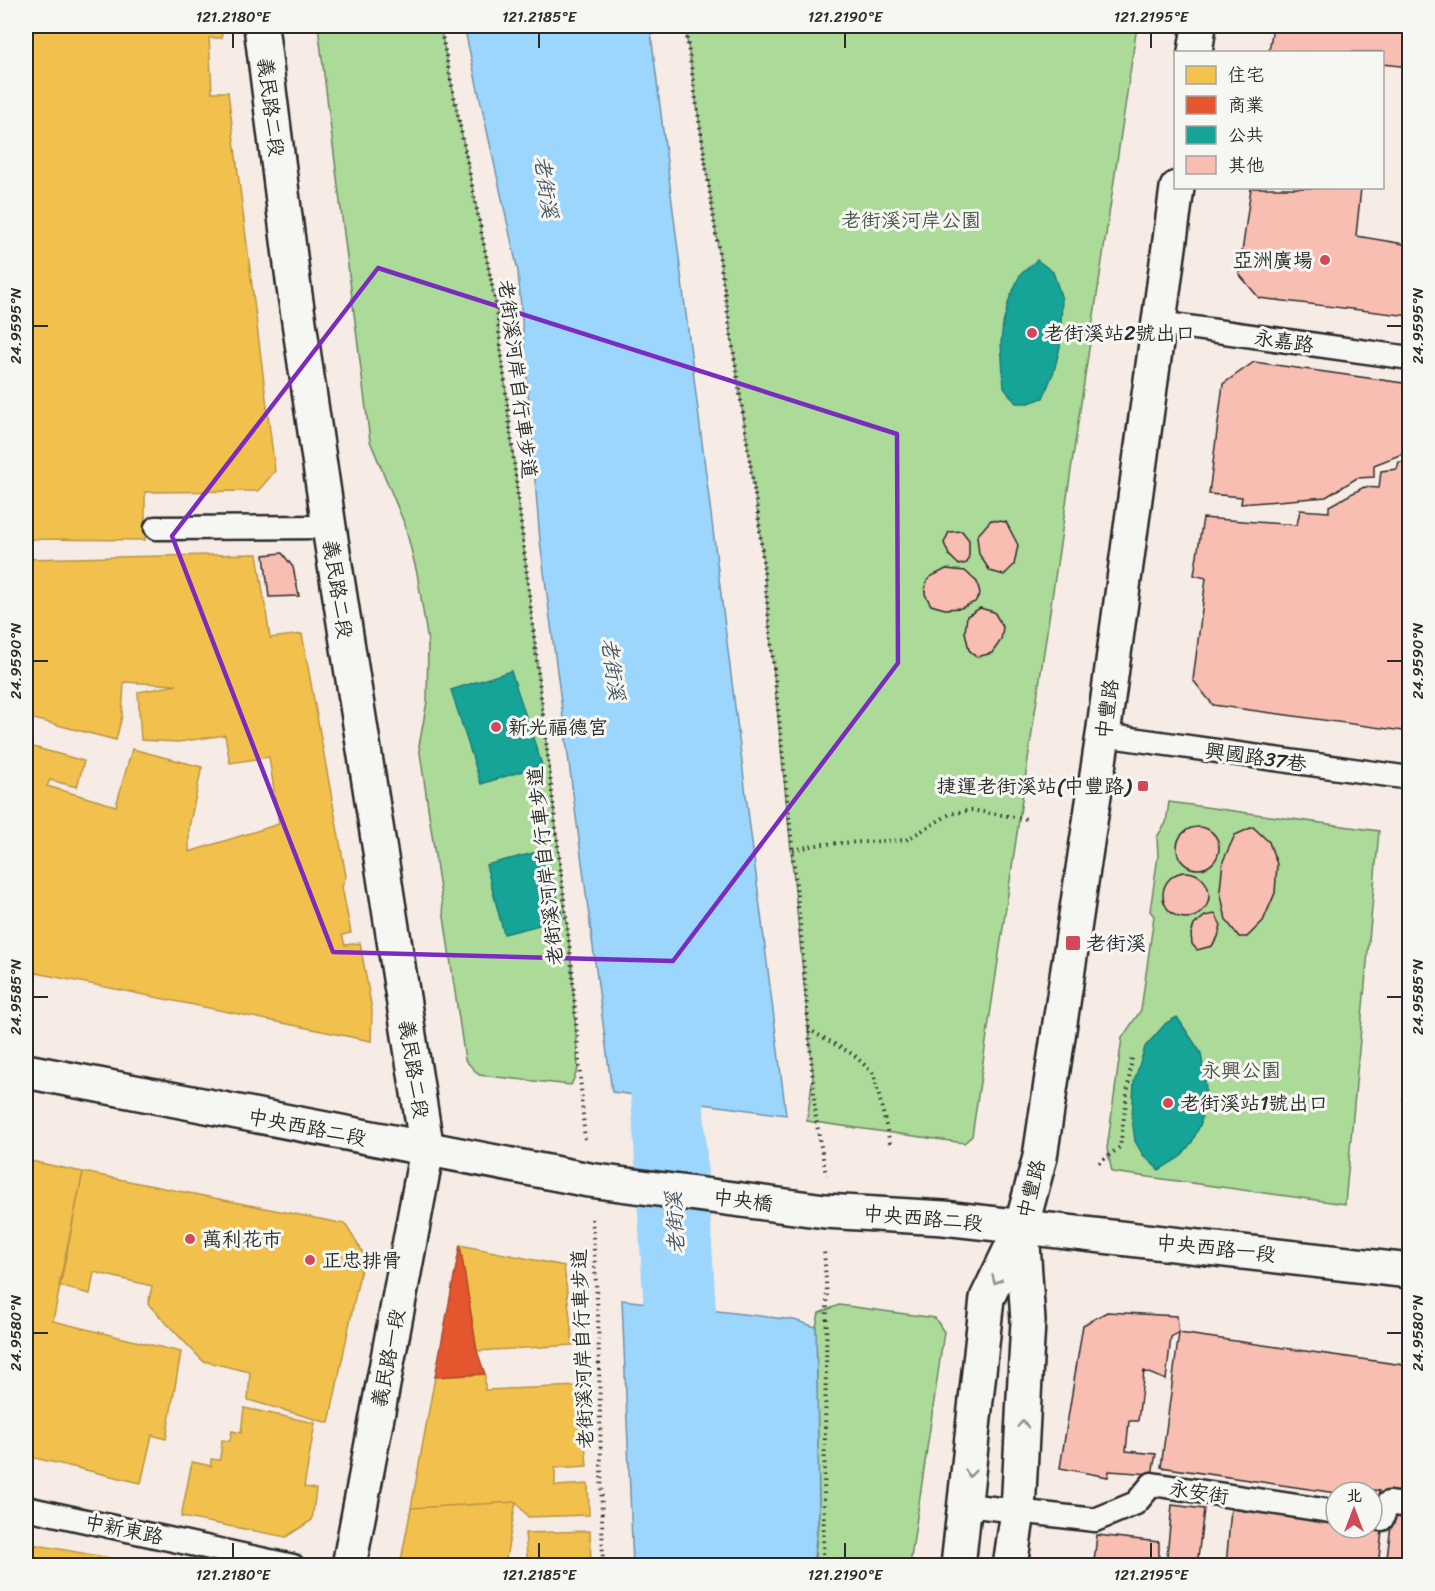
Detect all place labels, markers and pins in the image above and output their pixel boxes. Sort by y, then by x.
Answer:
place label: 亞洲廣場 [1233,243,1313,278]
marker: 亞洲廣場 [1318,253,1332,267]
place label: 老街溪站2號出口 [1044,316,1196,351]
marker: 老街溪站2號出口 [1025,326,1039,340]
place label: 新光福德宮 [508,710,608,745]
marker: 新光福德宮 [489,720,503,734]
place label: 捷運老街溪站(中豐路) [937,769,1132,804]
marker: 捷運老街溪站(中豐路) [1136,779,1150,793]
place label: 老街溪 [1086,926,1146,961]
marker: 老街溪 [1064,934,1082,952]
place label: 老街溪站1號出口 [1180,1086,1329,1121]
marker: 老街溪站1號出口 [1161,1096,1175,1110]
place label: 萬利花市 [202,1222,282,1257]
marker: 萬利花市 [183,1232,197,1246]
place label: 正忠排骨 [322,1243,402,1278]
marker: 正忠排骨 [303,1253,317,1267]

